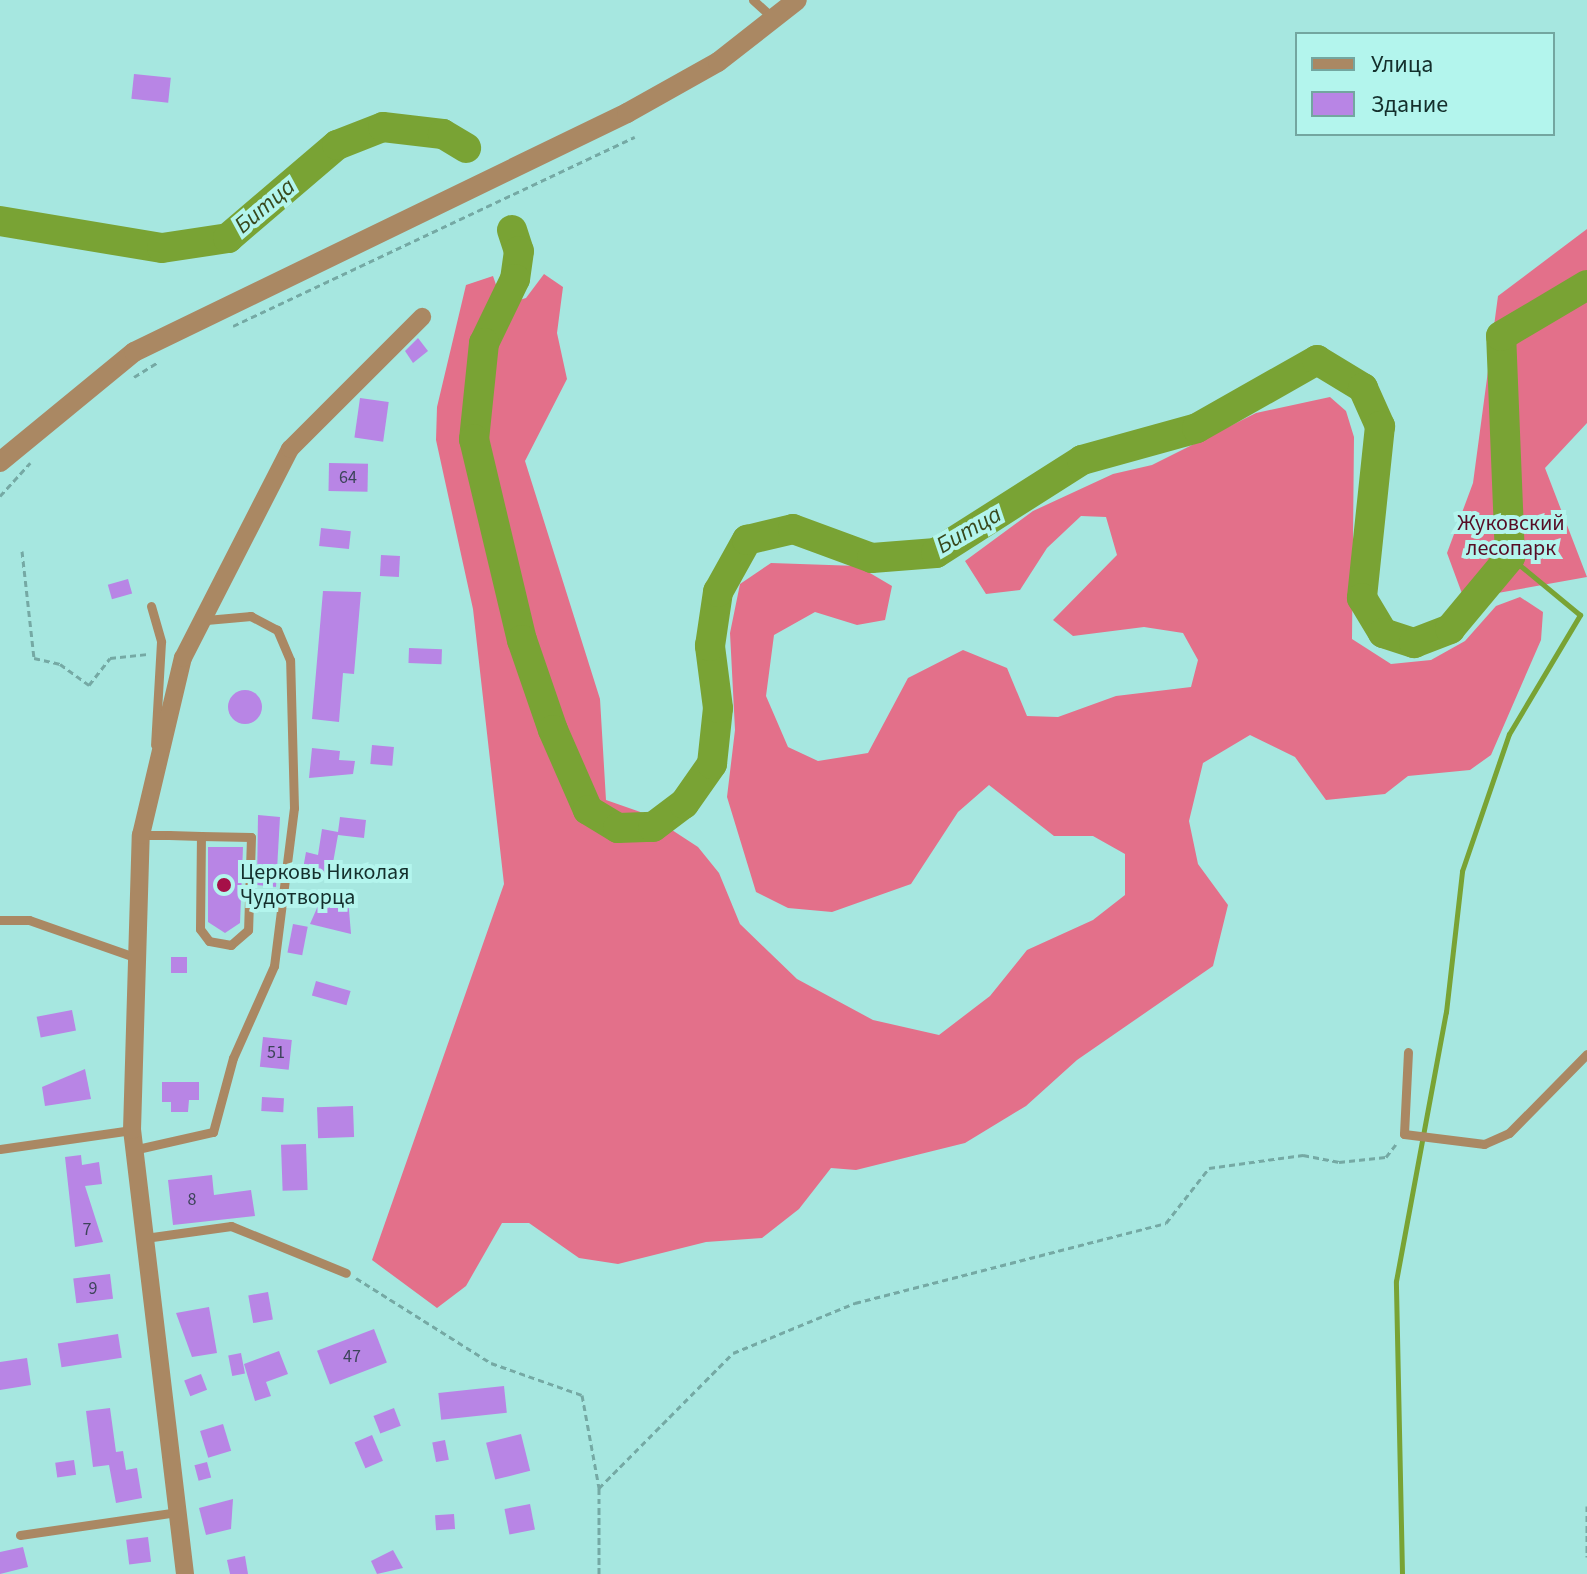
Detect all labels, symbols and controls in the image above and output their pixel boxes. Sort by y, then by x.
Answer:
legend [1295,32,1555,136]
text: Улица [1371,47,1433,82]
text: Здание [1371,87,1448,122]
water label: Битца [229,172,301,240]
house number: 64 [339,467,357,489]
water label: Битца [931,500,1007,560]
park label: Жуковский лесопарк [1457,510,1565,562]
place label: Церковь Николая Чудотворца [240,859,410,910]
marker: Церковь Николая Чудотворца [215,876,233,894]
house number: 51 [267,1042,285,1064]
house number: 8 [188,1189,196,1211]
house number: 7 [83,1219,91,1241]
house number: 9 [89,1278,97,1300]
house number: 47 [343,1346,361,1368]

